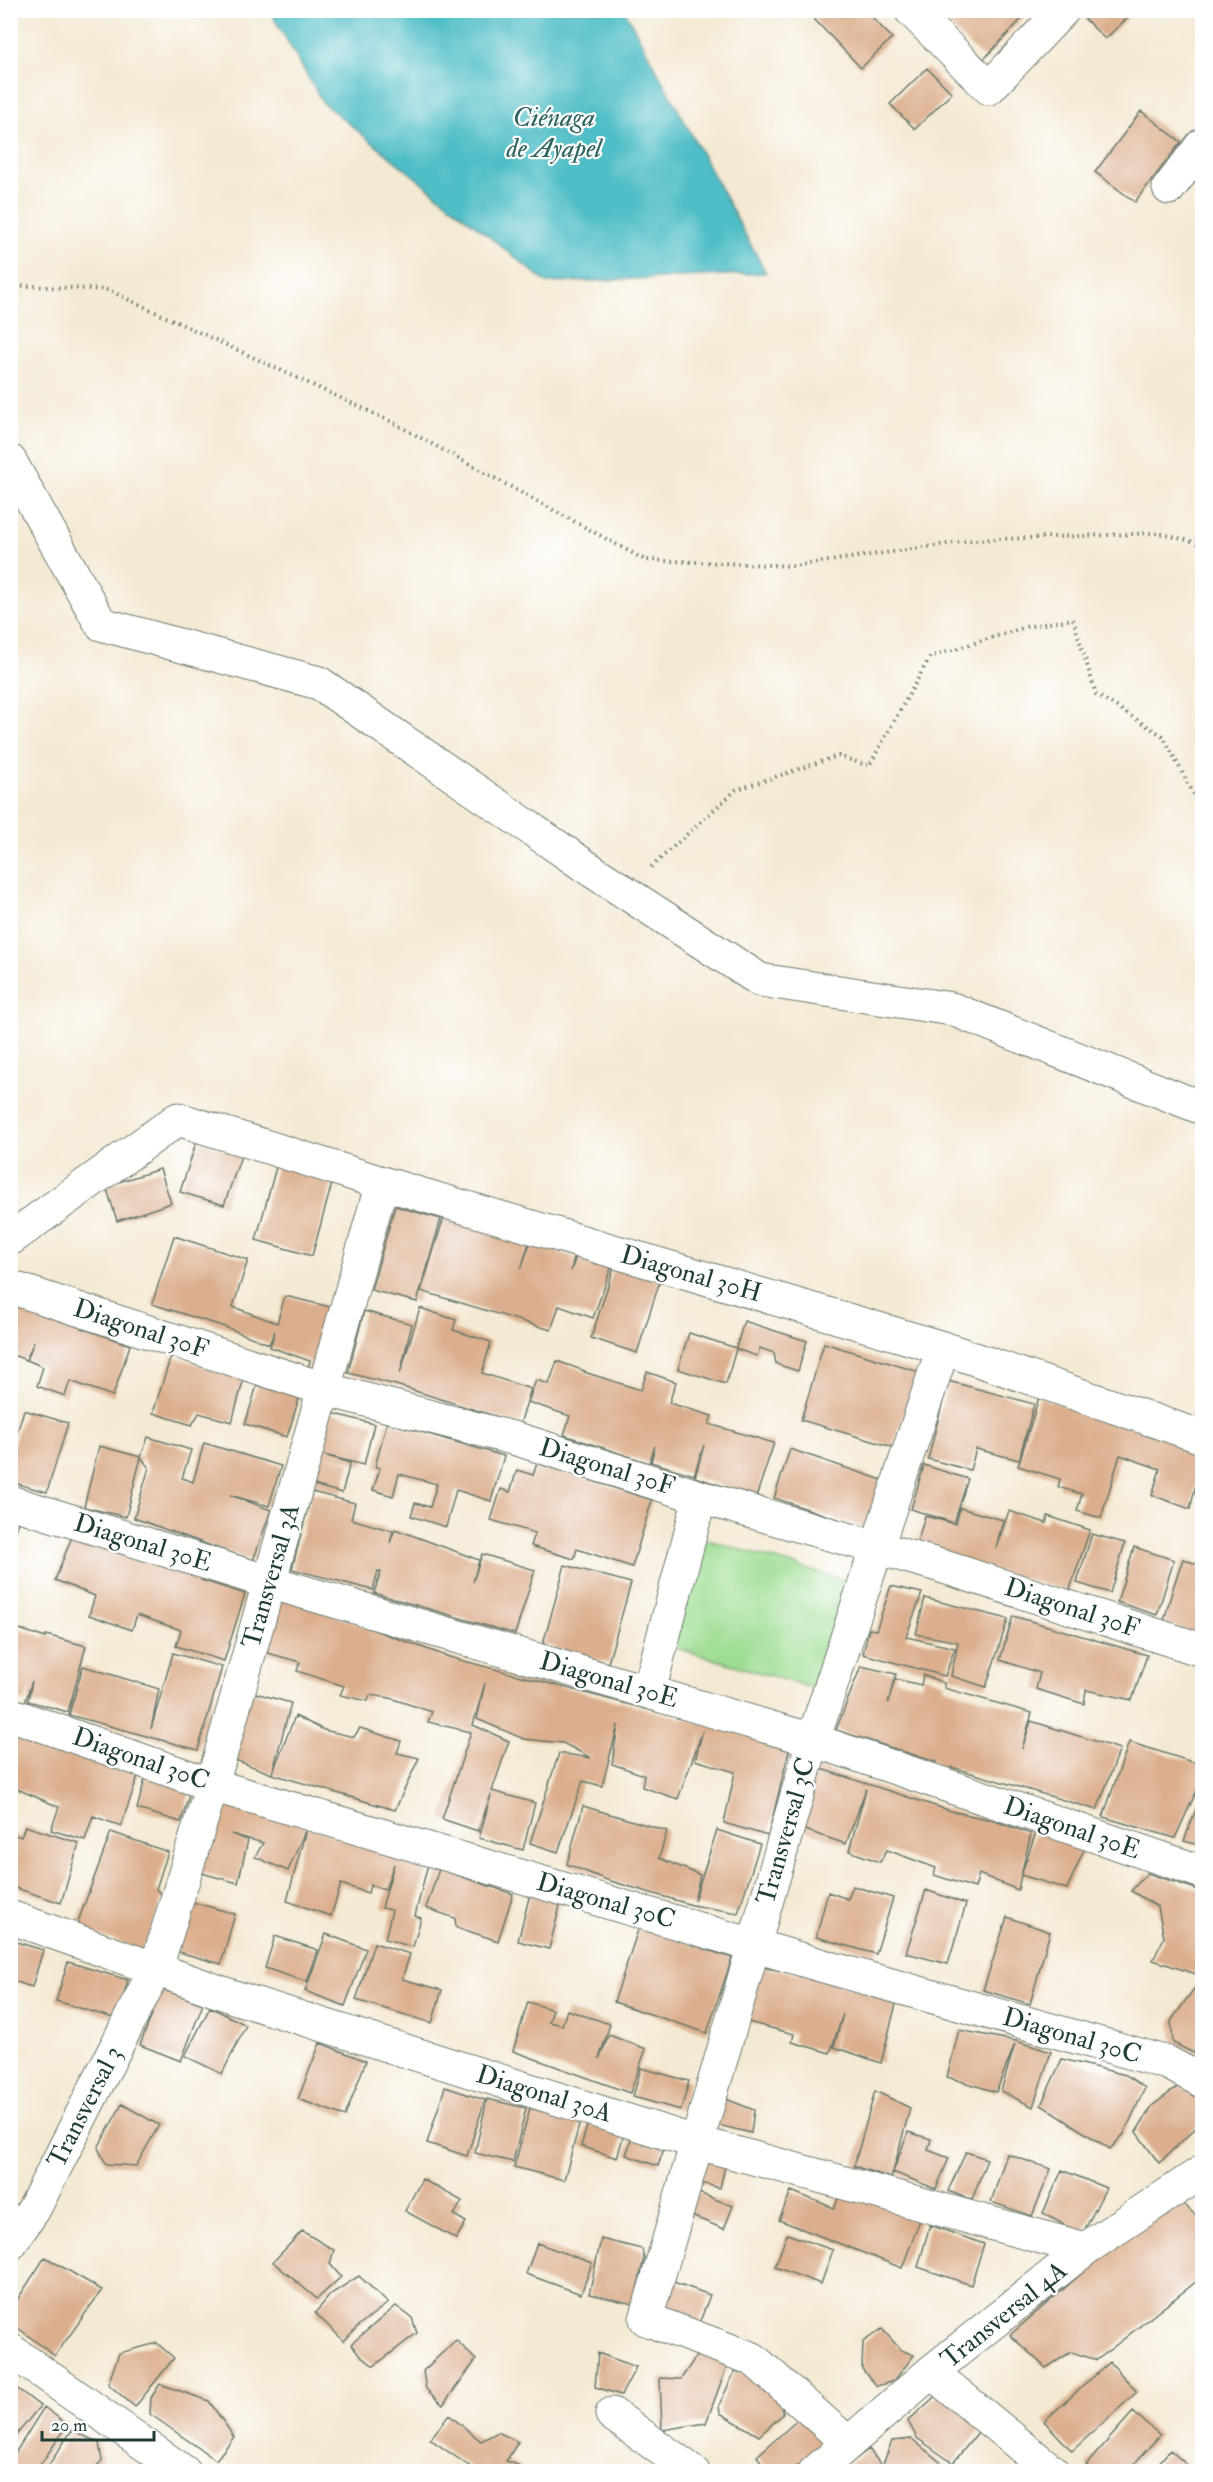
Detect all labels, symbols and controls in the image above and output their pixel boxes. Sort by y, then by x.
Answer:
water label: Ciénaga de Ayapel [505,101,604,165]
street label: Diagonal 30H [617,1239,765,1309]
street label: Diagonal 30F [70,1292,212,1366]
street label: Diagonal 30F [535,1431,679,1503]
street label: Transversal 3A [235,1500,307,1652]
street label: Diagonal 30E [70,1507,216,1579]
street label: Diagonal 30F [1001,1571,1143,1645]
street label: Diagonal 30E [536,1645,682,1715]
street label: Diagonal 30C [68,1721,214,1797]
street label: Transversal 3C [750,1754,822,1908]
street label: Diagonal 30E [999,1790,1145,1866]
street label: Diagonal 30C [533,1866,679,1936]
street label: Diagonal 30C [999,2001,1145,2071]
street label: Transversal 3 [41,2041,129,2173]
street label: Diagonal 30A [472,2058,616,2130]
street label: Transversal 4A [934,2254,1074,2376]
scale bar [42,2404,154,2442]
text: 20 m [51,2414,87,2437]

